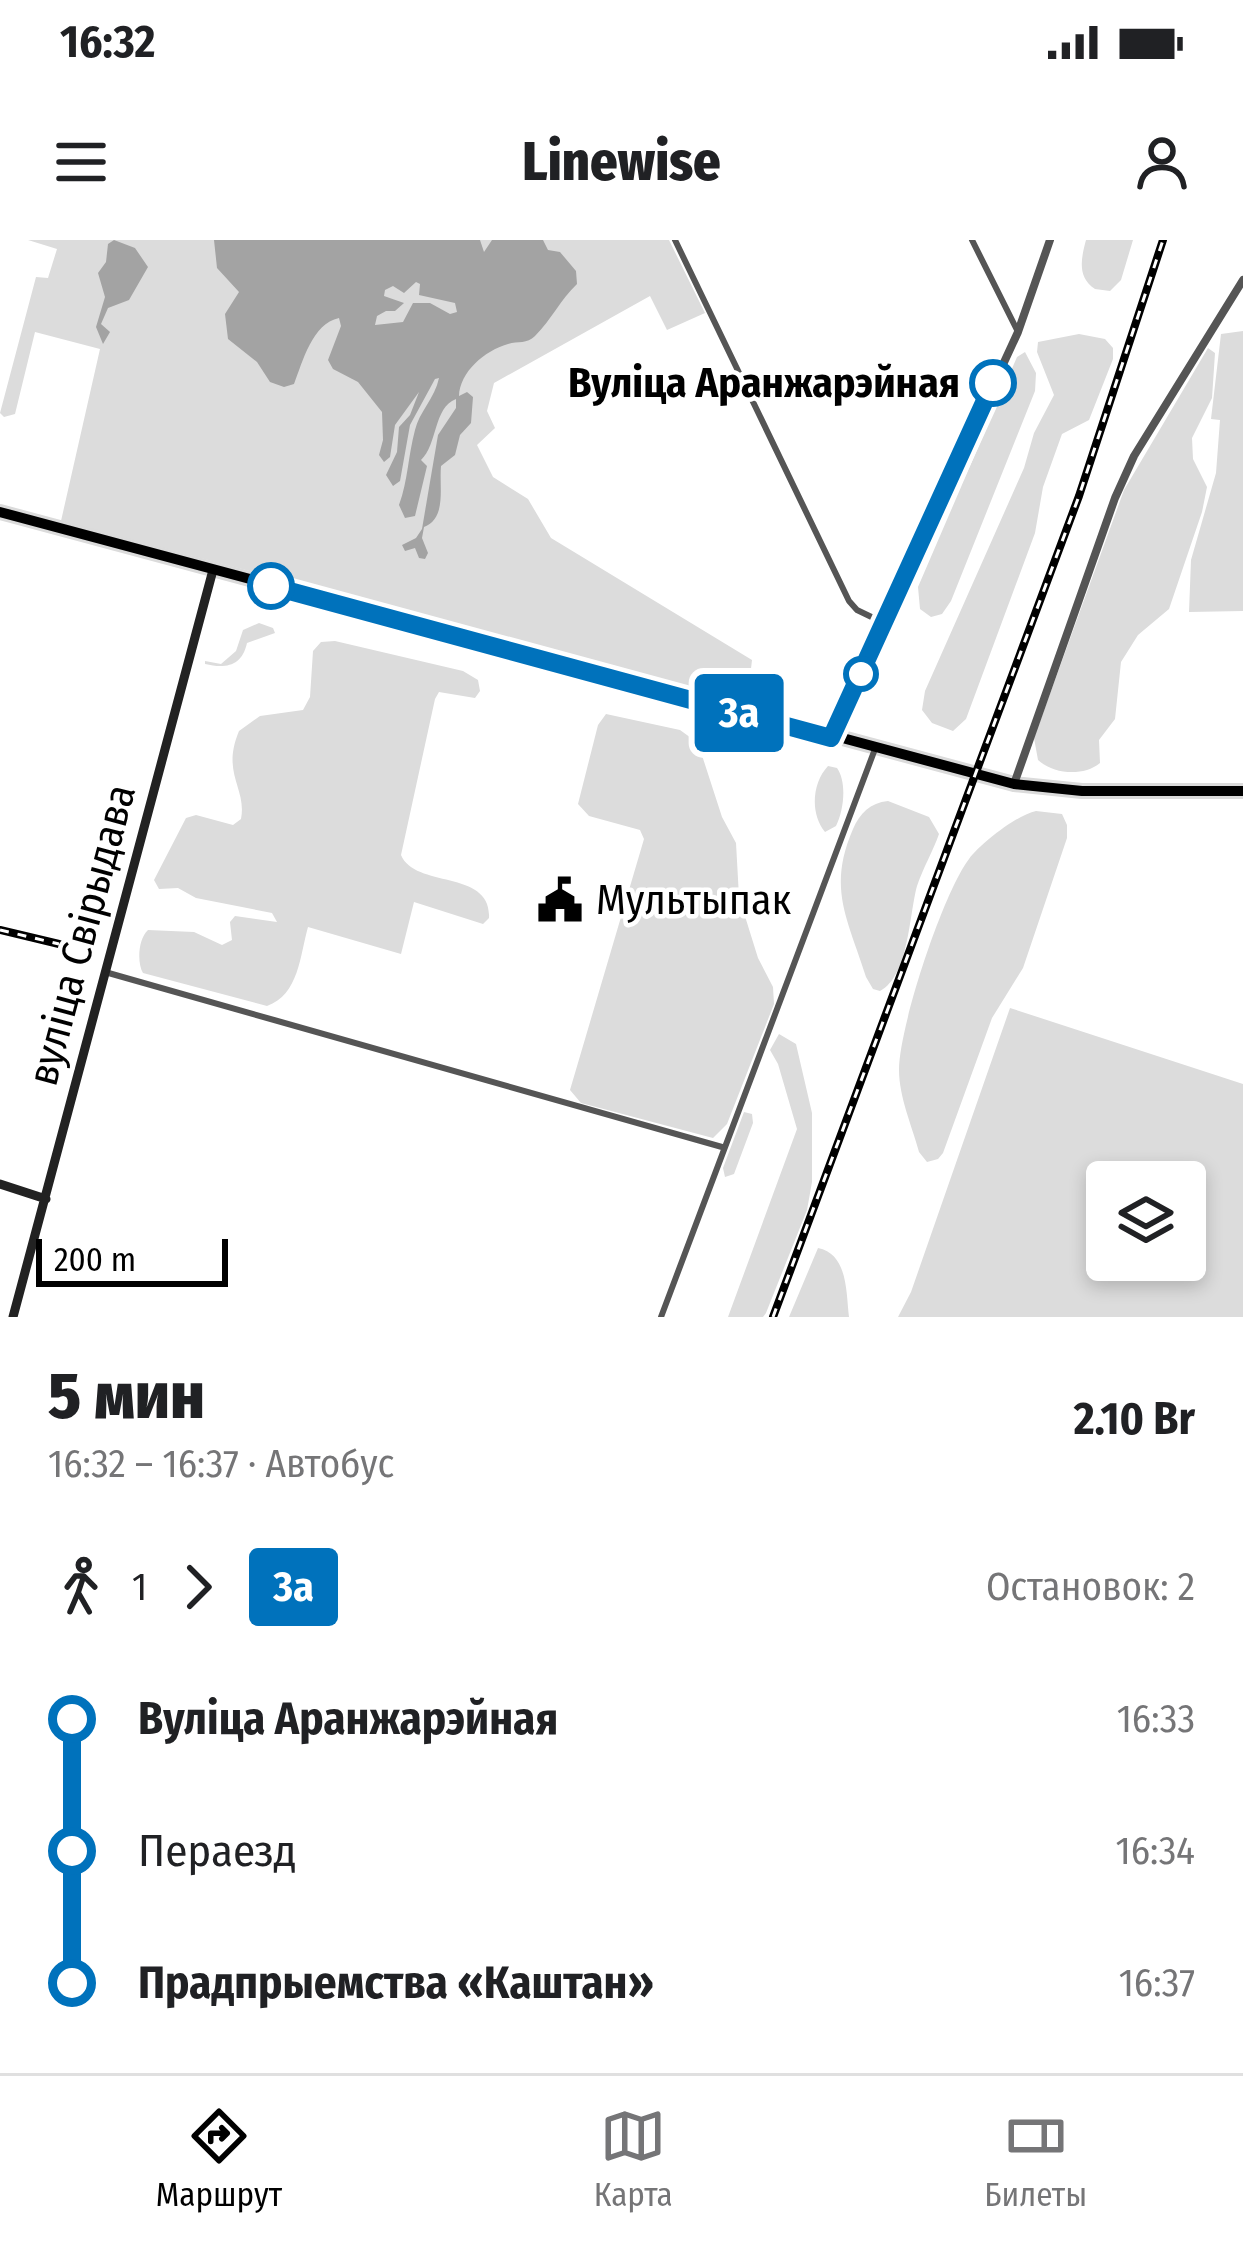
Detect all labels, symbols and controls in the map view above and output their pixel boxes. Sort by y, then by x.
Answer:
text: 16:32 [60,15,155,69]
icon: menu [48,129,114,195]
icon: person [1129,129,1195,195]
text: Linewise [522,130,721,194]
place label: Вуліца Аранжарэйная [568,358,960,408]
marker: Вуліца Аранжарэйная [971,361,1015,405]
unlabelled marker [249,564,293,608]
unlabelled marker [845,658,877,690]
line badge: 3а [685,674,793,752]
text: 3а [719,688,759,738]
street label: вуліца Свірыдава [18,779,146,1091]
public building icon: Мультыпак [535,875,585,925]
place label: Мультыпак [596,875,792,925]
map controls [1086,1161,1206,1281]
button: layers [1086,1161,1206,1281]
scale bar [36,1233,228,1286]
text: 200 m [54,1240,136,1280]
text: 5 мин [48,1356,205,1435]
text: 2.10 Br [1074,1392,1195,1446]
text: 16:32 – 16:37 · Автобус [48,1441,394,1487]
icon: walk [48,1554,114,1620]
icon: forward [165,1554,231,1620]
text: 3а [273,1562,314,1612]
text: 1 [132,1564,147,1610]
text: Остановок: 2 [986,1564,1195,1610]
text: Вуліца Аранжарэйная [138,1692,558,1746]
text: 16:33 [1117,1696,1195,1742]
text: Пераезд [138,1824,296,1878]
text: 16:34 [1116,1828,1195,1874]
text: Прадпрыемства «Каштан» [138,1956,654,2010]
text: 16:37 [1119,1960,1195,2006]
tab: Маршрут [156,2103,282,2215]
tab: Карта [594,2103,673,2215]
tab: Билеты [984,2103,1087,2215]

